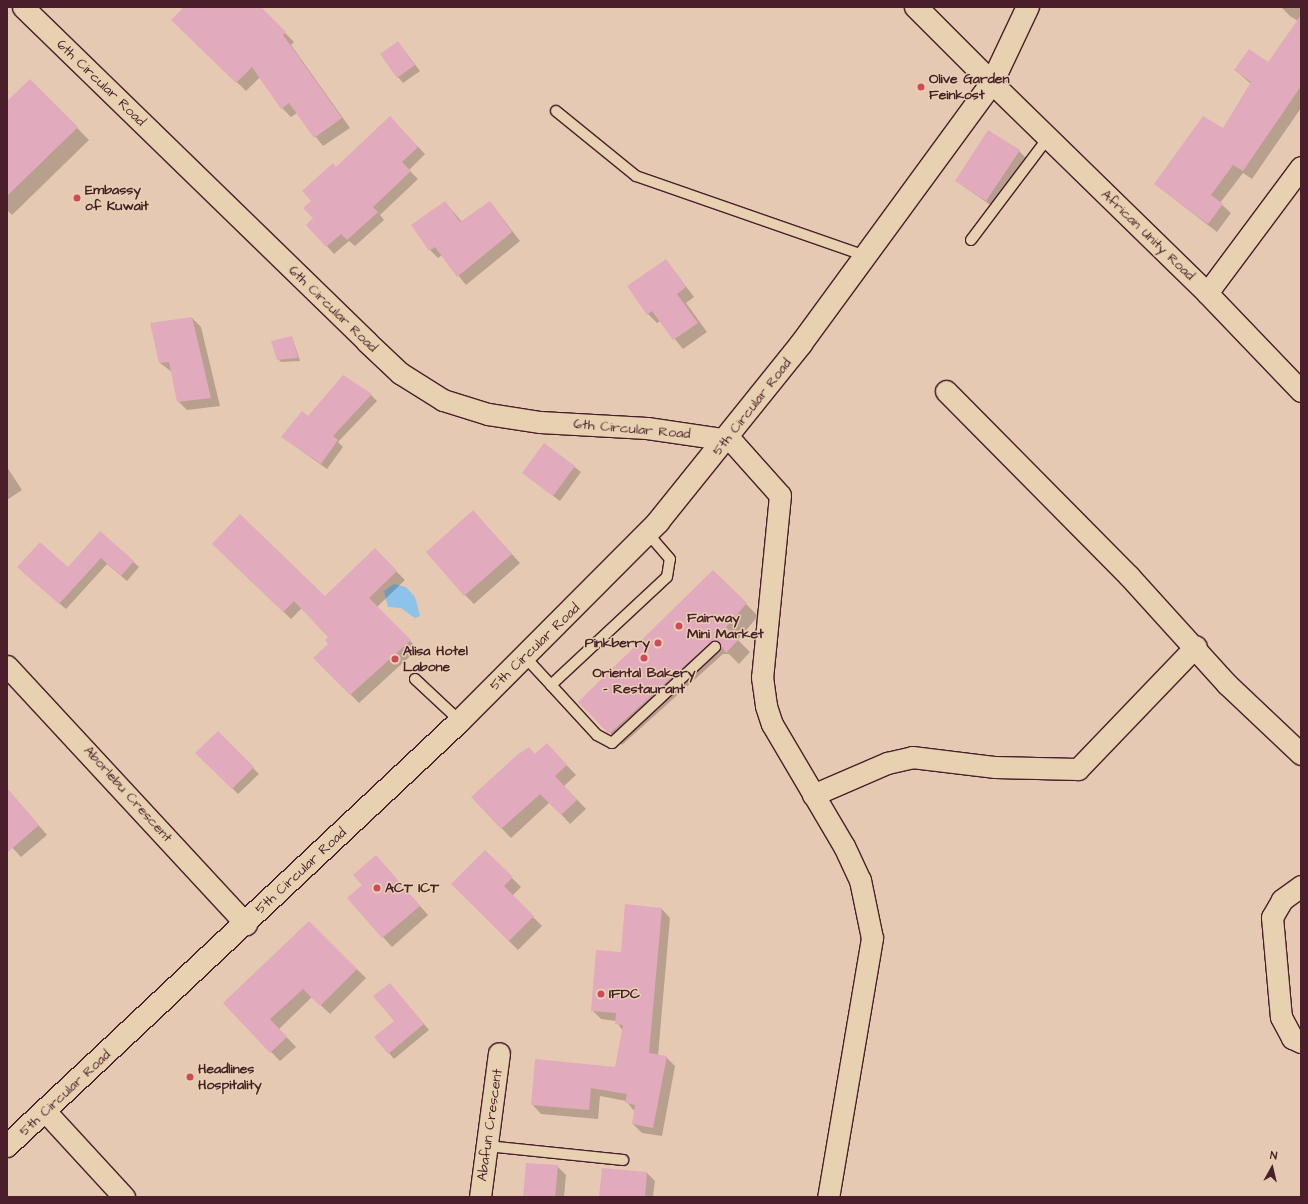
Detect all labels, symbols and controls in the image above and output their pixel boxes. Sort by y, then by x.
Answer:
street label: 6th Circular Road [53,36,149,130]
place label: Olive Garden Feinkost [929,71,1009,104]
marker: Olive Garden Feinkost [916,82,926,92]
place label: Embassy of Kuwait [85,182,149,214]
street label: African Unity Road [1098,186,1198,284]
marker: Embassy of Kuwait [72,193,82,203]
street label: 6th Circular Road [285,262,381,356]
street label: 5th Circular Road [709,355,795,459]
street label: 6th Circular Road [573,416,691,442]
street label: 5th Circular Road [486,600,584,694]
place label: Fairway Mini Market [687,610,764,642]
marker: Fairway Mini Market [674,621,684,631]
place label: Pinkberry [585,635,650,651]
marker: Pinkberry [653,638,663,648]
place label: Alisa Hotel Labone [403,643,468,676]
marker: Oriental Bakery - Restaurant [639,653,649,663]
marker: Alisa Hotel Labone [390,654,400,664]
place label: Oriental Bakery - Restaurant [592,665,696,698]
street label: Aborlebu Crescent [80,742,176,846]
street label: 5th Circular Road [252,824,350,918]
place label: ACT ICT [385,880,439,896]
marker: ACT ICT [372,883,382,893]
place label: IFDC [609,986,640,1002]
marker: IFDC [596,989,606,999]
street label: 5th Circular Road [16,1046,114,1140]
place label: Headlines Hospitality [198,1061,262,1094]
street label: Abafun Crescent [474,1068,506,1182]
marker: Headlines Hospitality [185,1072,195,1082]
north arrow [1252,1148,1292,1188]
text: N [1269,1148,1278,1164]

